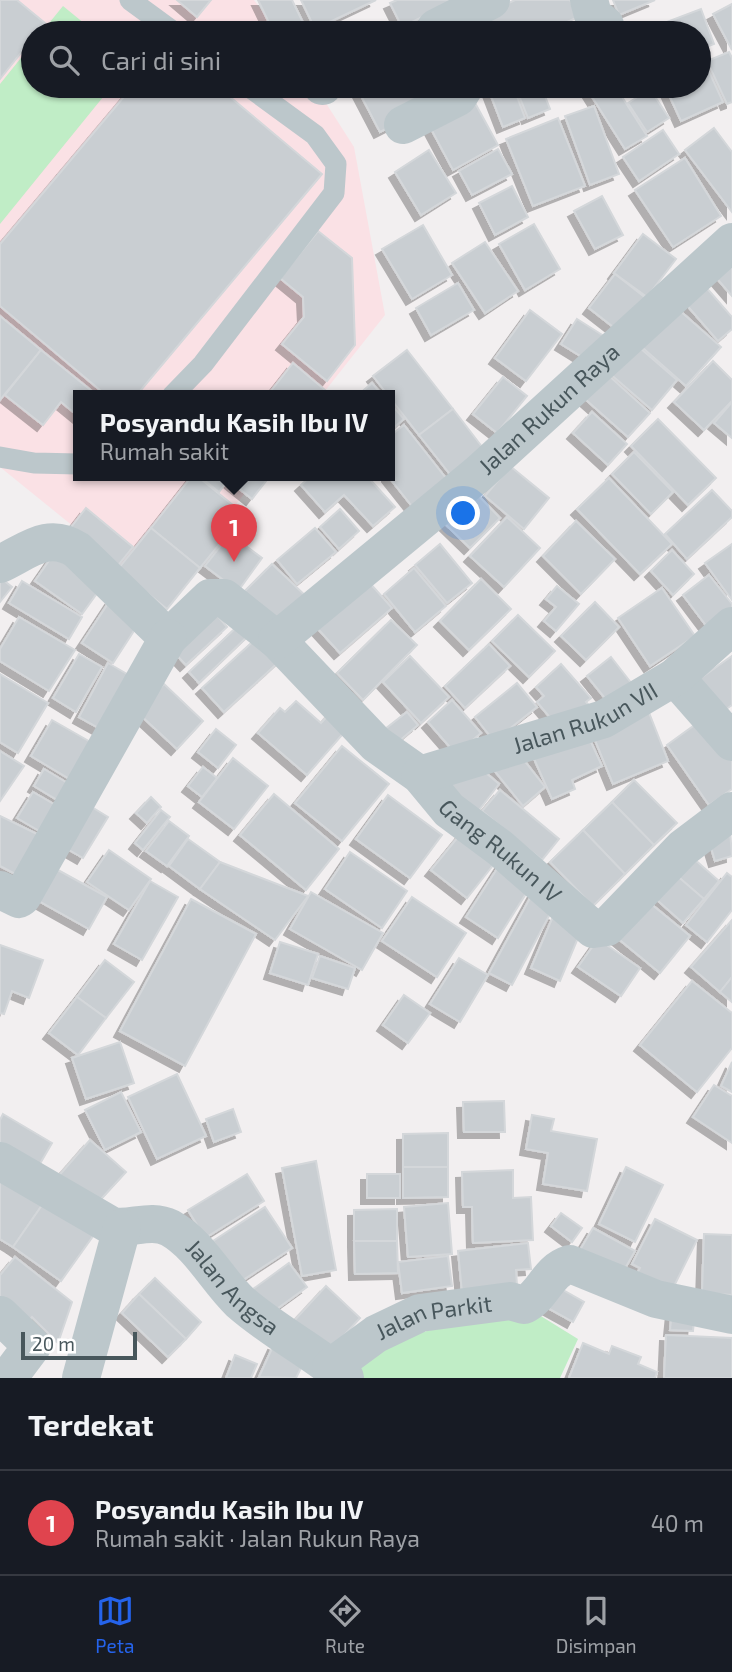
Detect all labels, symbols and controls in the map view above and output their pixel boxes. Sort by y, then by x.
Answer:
search box [21,21,711,98]
icon: search [45,41,83,79]
text: Cari di sini [101,44,221,75]
street label: Jalan Rukun Raya [472,337,625,480]
popup [73,390,395,481]
text: Posyandu Kasih Ibu IV [100,406,368,437]
text: Rumah sakit [100,437,229,465]
your location [446,496,480,530]
pin: 1 [211,504,257,562]
street label: Jalan Rukun VII [509,676,662,759]
street label: Gang Rukun IV [433,793,568,908]
street label: Jalan Angsa [181,1233,285,1340]
street label: Jalan Parkit [371,1289,494,1345]
scale bar [21,1329,136,1361]
text: 20 m [32,1332,75,1355]
text: Terdekat [28,1406,154,1442]
text: Posyandu Kasih Ibu IV [95,1493,363,1524]
text: 1 [46,1509,56,1537]
text: 40 m [651,1509,704,1537]
text: Rumah sakit · Jalan Rukun Raya [95,1524,420,1552]
tab: Peta [95,1592,134,1657]
tab: Rute [325,1592,365,1657]
tab: Disimpan [556,1592,637,1657]

